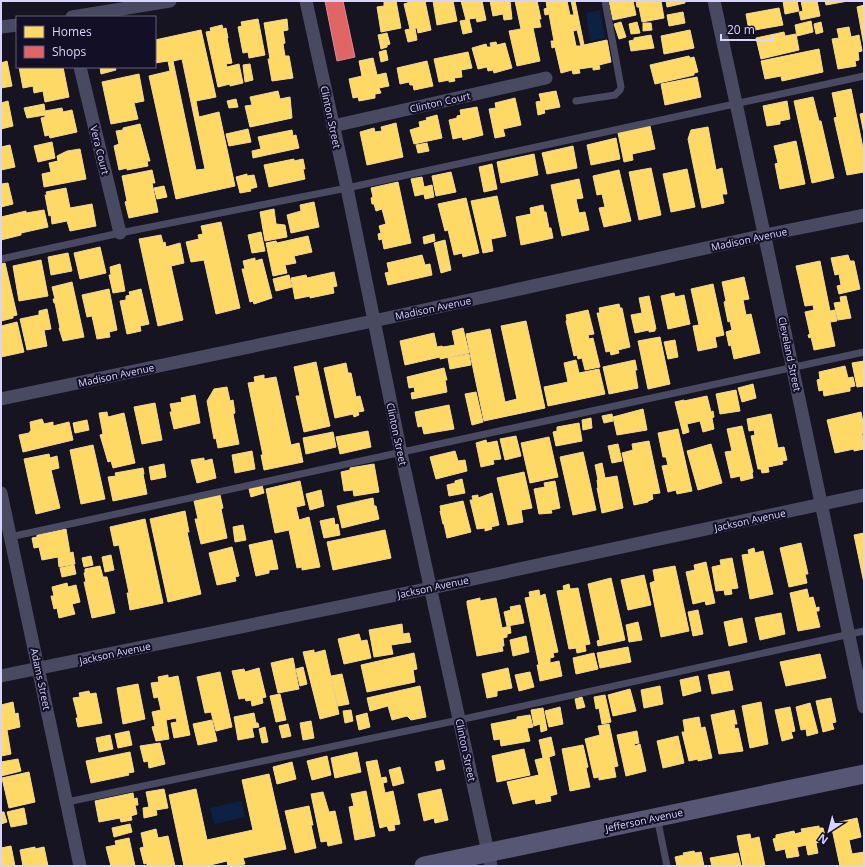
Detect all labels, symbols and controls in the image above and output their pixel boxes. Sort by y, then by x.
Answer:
legend [16,16,156,68]
scale bar [721,16,773,42]
text: 20 m [727,21,755,38]
text: Homes [52,23,92,40]
text: Shops [52,43,87,60]
street label: Clinton Street [318,84,345,150]
street label: Clinton Court [408,88,472,116]
street label: Vera Court [87,124,113,176]
street label: Madison Avenue [710,224,789,254]
street label: Madison Avenue [394,293,473,323]
street label: Cleveland Street [775,315,805,393]
street label: Madison Avenue [77,360,156,390]
street label: Clinton Street [384,401,411,467]
street label: Jackson Avenue [712,506,787,535]
street label: Jackson Avenue [395,573,470,602]
street label: Jackson Avenue [77,639,152,668]
street label: Adams Street [28,647,54,711]
street label: Clinton Street [453,717,480,783]
street label: Jefferson Avenue [603,805,684,835]
north arrow [809,811,849,851]
text: N [815,831,831,848]

